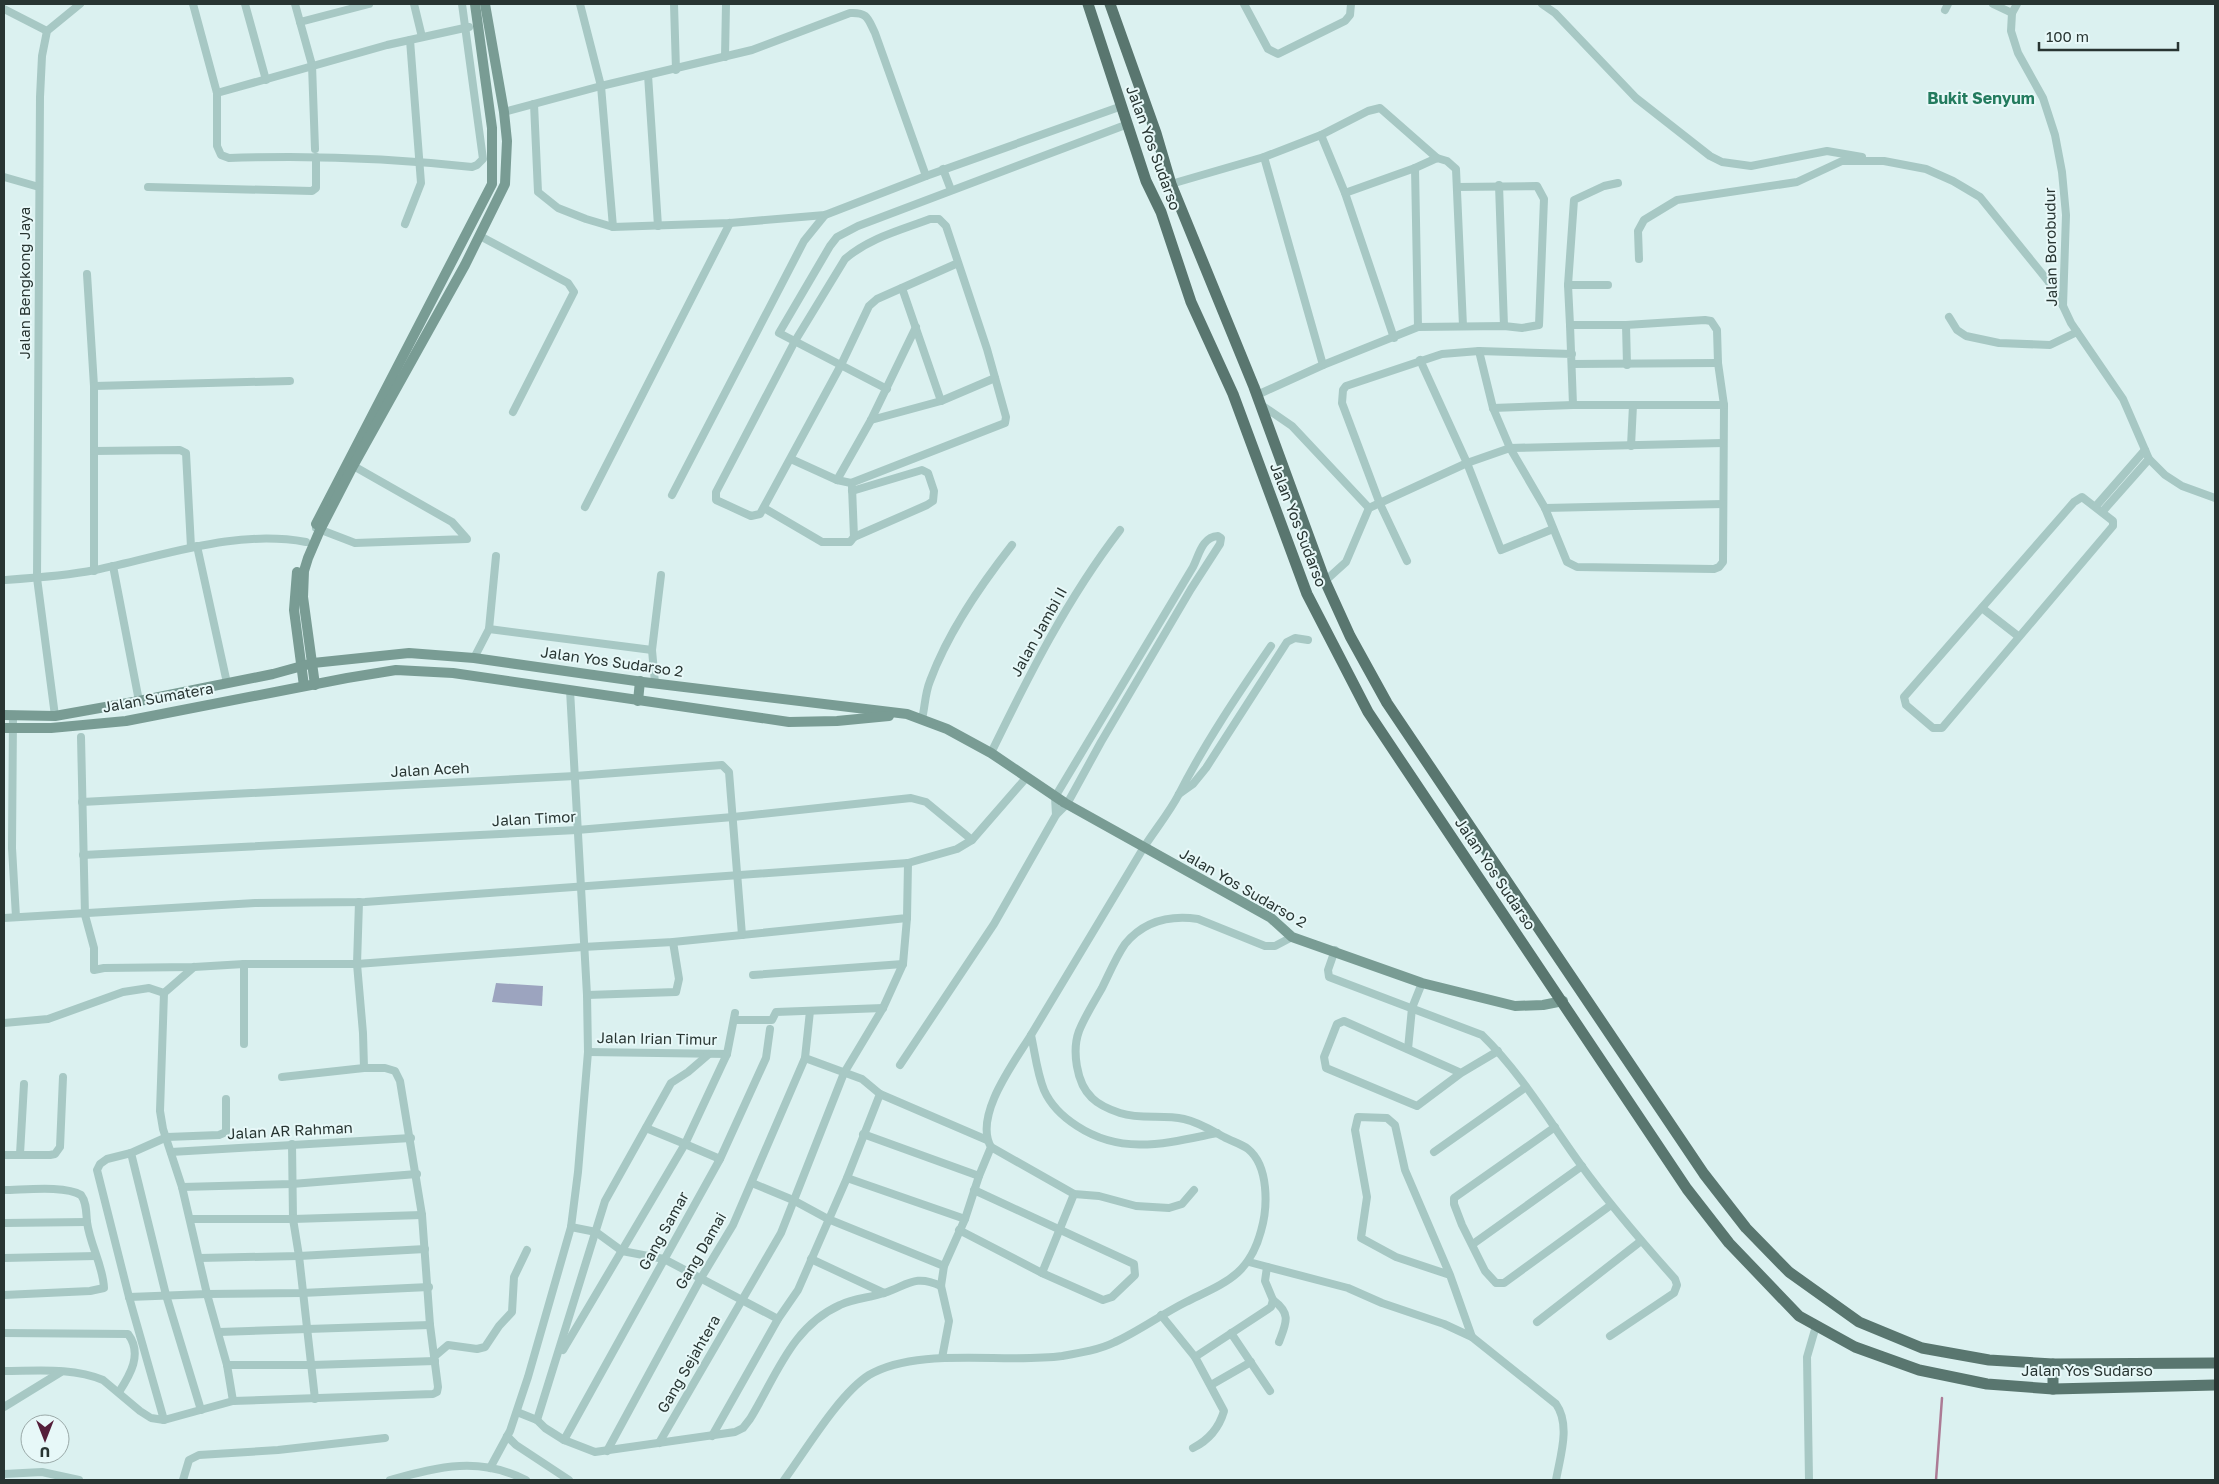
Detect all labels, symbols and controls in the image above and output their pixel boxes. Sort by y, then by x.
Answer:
scale bar [2039,20,2178,52]
text: 100 m [2046,27,2089,45]
street label: Jalan Yos Sudarso [1123,83,1185,212]
district label: Bukit Senyum [1927,88,2035,108]
street label: Jalan Borobudur [2040,187,2060,307]
street label: Jalan Bengkong Jaya [15,207,33,359]
street label: Jalan Yos Sudarso [1267,460,1331,589]
street label: Jalan Jambi II [1006,584,1070,679]
street label: Jalan Yos Sudarso 2 [540,642,685,680]
street label: Jalan Sumatera [101,678,215,716]
street label: Jalan Aceh [390,758,470,780]
street label: Jalan Timor [491,807,577,829]
street label: Jalan Yos Sudarso [1452,814,1540,933]
street label: Jalan Yos Sudarso 2 [1177,843,1310,931]
street label: Jalan Irian Timur [597,1028,718,1048]
street label: Jalan AR Rahman [227,1118,353,1142]
street label: Gang Samar [634,1188,692,1273]
street label: Gang Damai [671,1209,729,1292]
street label: Gang Sejahtera [653,1311,723,1416]
street label: Jalan Yos Sudarso [2021,1361,2153,1379]
north arrow [20,1414,70,1464]
text: U [40,1444,50,1461]

